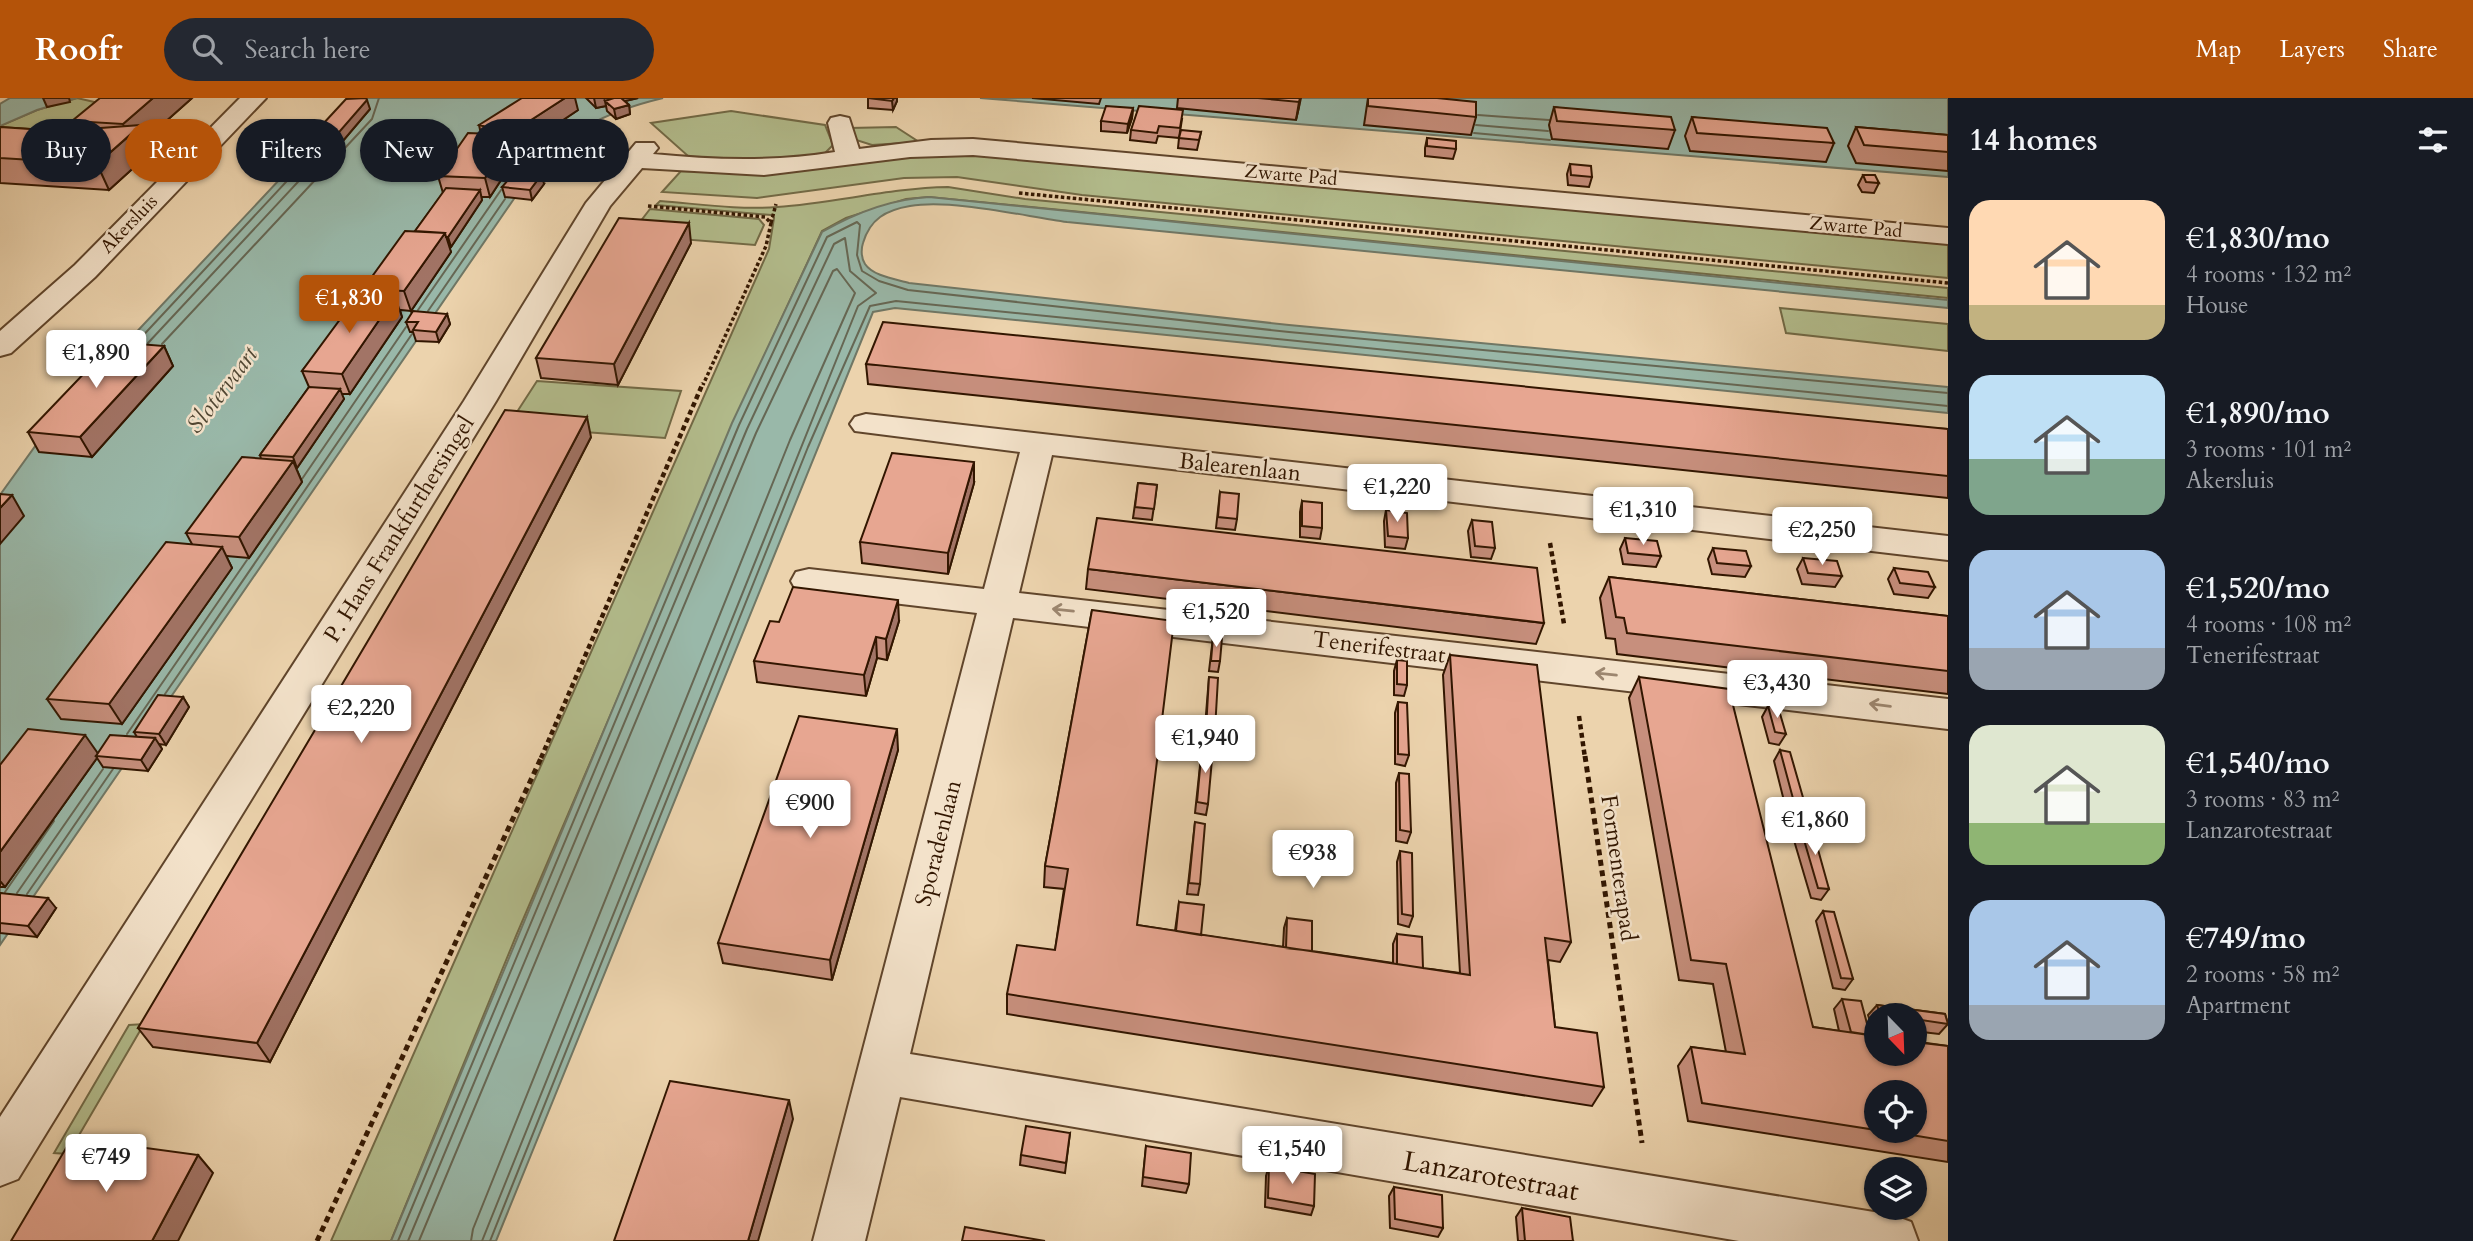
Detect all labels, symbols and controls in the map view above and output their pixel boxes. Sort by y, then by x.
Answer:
search box [164,18,654,81]
text: Roofr [35,27,122,72]
icon: search [188,30,226,68]
text: Search here [244,32,370,67]
text: Map [2196,33,2242,66]
text: Layers [2280,33,2345,66]
text: Share [2383,33,2438,66]
chip: Buy [21,119,111,182]
chip: Rent [125,119,222,182]
chip: Filters [236,119,346,182]
chip: New [360,119,458,182]
chip: Apartment [472,119,629,182]
text: 14 homes [1969,120,2098,161]
icon: filters [2414,121,2452,159]
street label: Zwarte Pad [1243,158,1339,192]
street label: Akersluis [94,189,164,259]
street label: Zwarte Pad [1808,210,1904,244]
text: €1,830/mo [2186,218,2330,259]
icon: home [2025,228,2109,312]
text: 4 rooms · 132 m² [2186,259,2351,290]
pin: €1,830 [292,275,406,335]
text: €1,830 [315,282,383,313]
text: House [2186,290,2248,321]
pin: €1,890 [39,330,153,390]
text: €1,890 [62,337,130,368]
water label: Slotervaart [178,339,266,440]
text: €1,890/mo [2186,393,2330,434]
icon: home [2025,403,2109,487]
street label: P. Hans Frankfurthersingel [317,410,482,648]
text: 3 rooms · 101 m² [2186,434,2351,465]
street label: Balearenlaan [1177,445,1303,489]
pin: €1,220 [1340,464,1454,524]
text: Akersluis [2186,465,2274,496]
text: €1,220 [1363,471,1431,502]
pin: €1,310 [1586,488,1700,547]
text: €1,310 [1609,494,1677,525]
pin: €2,250 [1765,508,1879,567]
text: €2,250 [1788,514,1856,545]
text: €1,520/mo [2186,568,2330,609]
icon: home [2025,578,2109,662]
pin: €1,520 [1159,589,1273,649]
text: €1,520 [1182,596,1250,627]
one-way arrow [1052,604,1075,617]
text: 4 rooms · 108 m² [2186,609,2351,640]
street label: Tenerifestraat [1311,623,1447,671]
text: Tenerifestraat [2186,640,2320,671]
pin: €3,430 [1720,660,1834,720]
one-way arrow [1595,667,1617,680]
text: €3,430 [1743,667,1811,698]
pin: €2,220 [304,686,418,745]
text: €2,220 [327,692,395,723]
one-way arrow [1869,698,1892,711]
pin: €1,940 [1148,716,1262,775]
text: €1,940 [1171,722,1239,753]
text: €1,540/mo [2186,743,2330,784]
icon: home [2025,753,2109,837]
street label: Sporadenlaan [907,777,969,909]
pin: €900 [769,780,851,840]
text: 3 rooms · 83 m² [2186,784,2339,815]
text: €900 [785,787,835,818]
street label: Formenterapad [1593,793,1645,944]
pin: €1,860 [1758,798,1872,857]
text: €1,860 [1781,804,1849,835]
text: Lanzarotestraat [2186,815,2332,846]
pin: €938 [1272,830,1354,890]
text: €938 [1288,837,1338,868]
text: €749/mo [2186,918,2306,959]
icon: home [2025,928,2109,1012]
text: 2 rooms · 58 m² [2186,959,2339,990]
text: Apartment [2186,990,2290,1021]
north arrow [1864,1003,1927,1066]
map controls [1864,1003,1927,1220]
button: locate [1864,1080,1927,1143]
pin: €1,540 [1235,1126,1349,1186]
text: €1,540 [1258,1133,1326,1164]
pin: €749 [65,1134,147,1194]
text: €749 [81,1141,131,1172]
street label: Lanzarotestraat [1400,1142,1582,1210]
button: layers [1864,1157,1927,1220]

